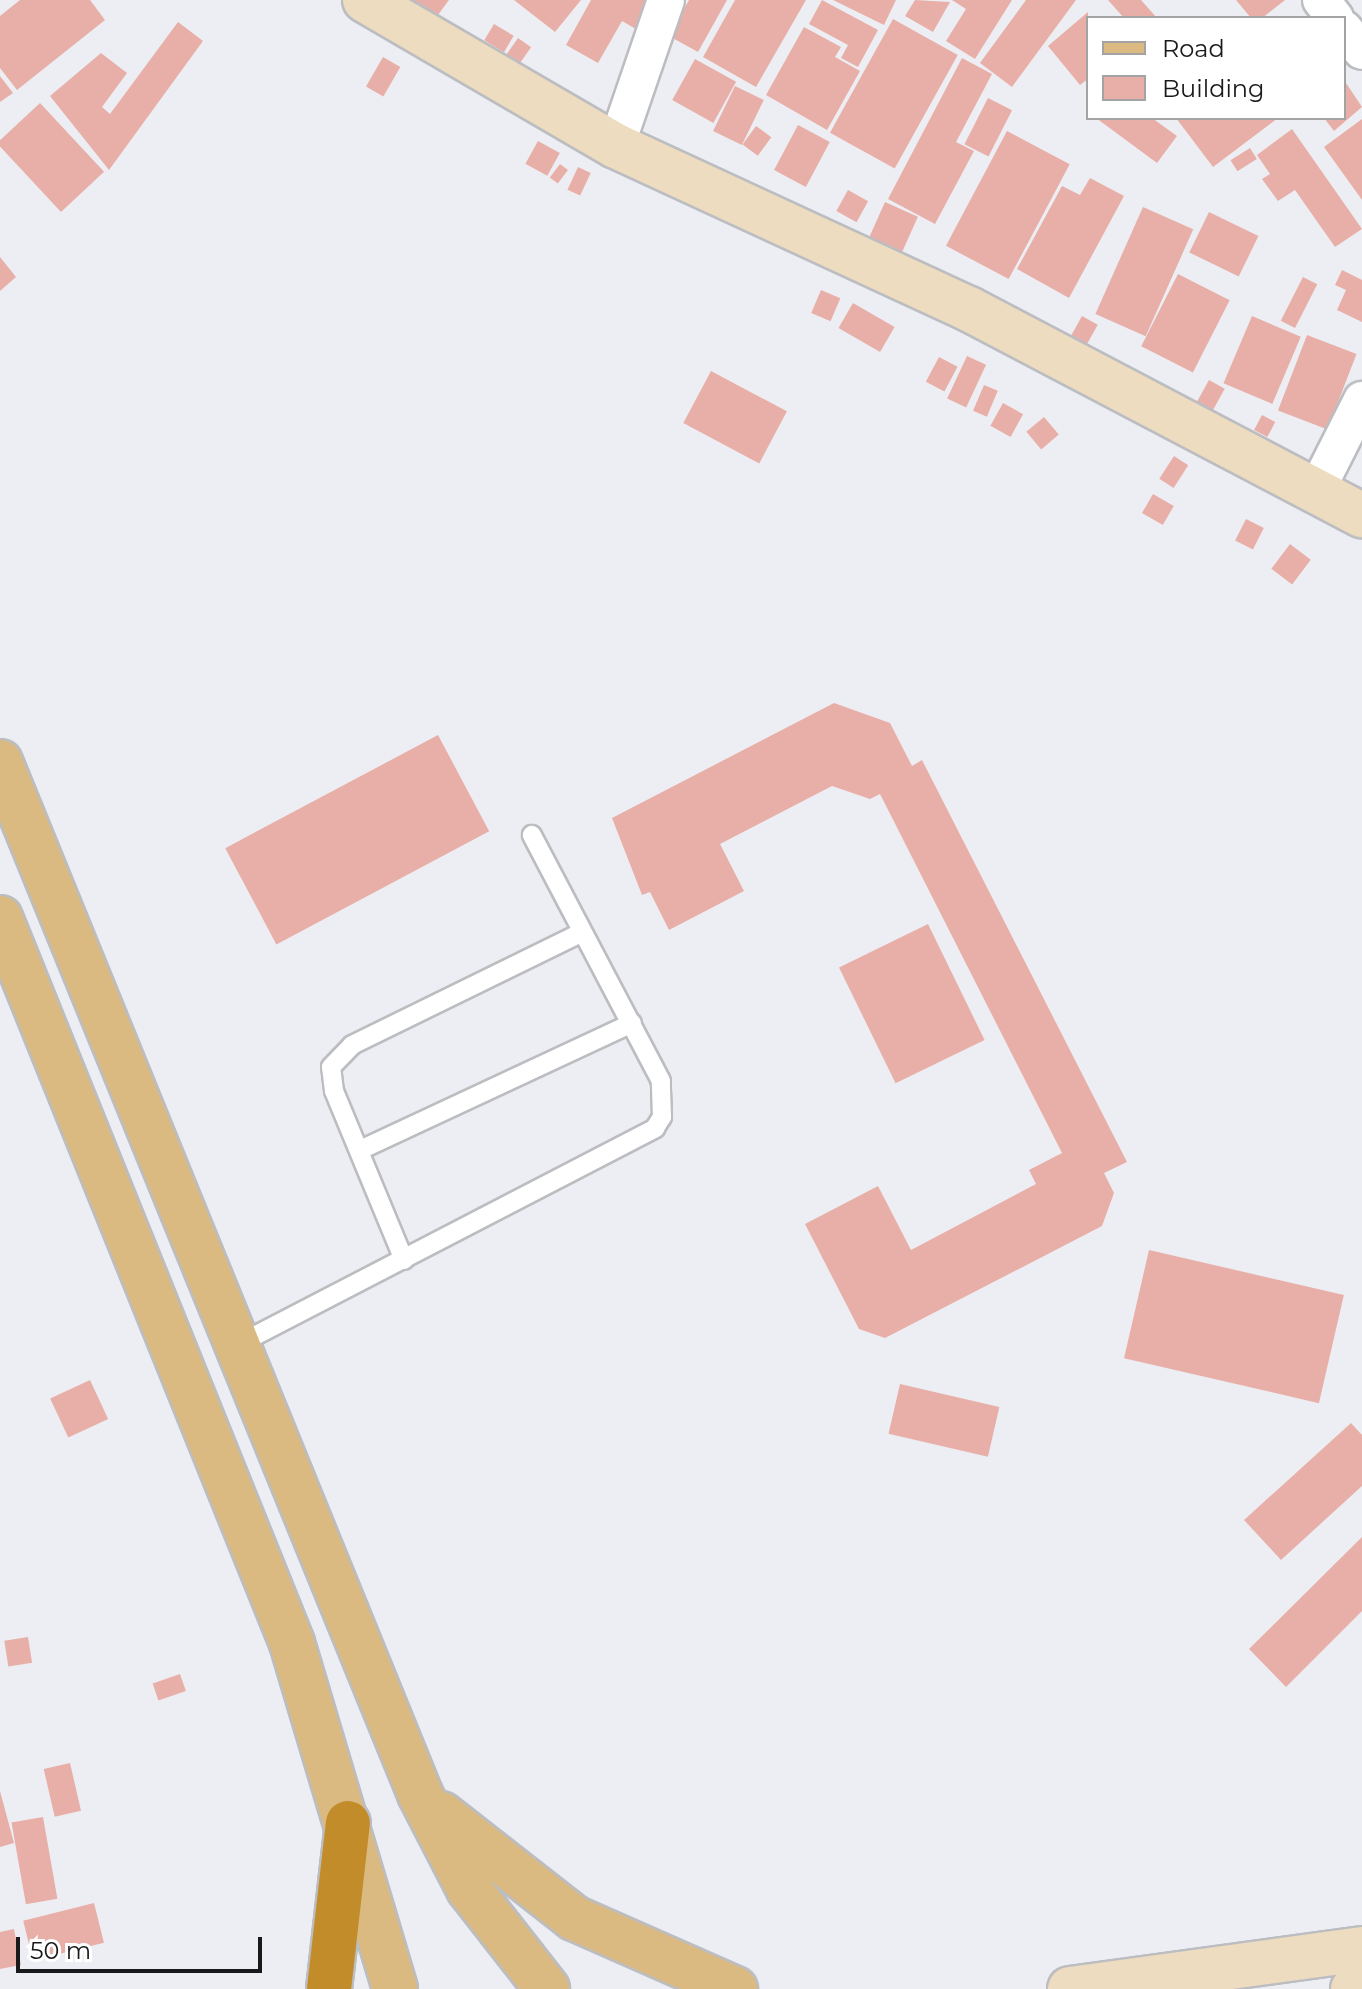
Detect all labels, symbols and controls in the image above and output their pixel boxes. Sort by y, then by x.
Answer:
legend [1086,16,1346,120]
text: Road [1162,34,1225,63]
text: Building [1162,74,1265,103]
scale bar [20,1921,266,1971]
text: 50 m [30,1936,91,1965]

